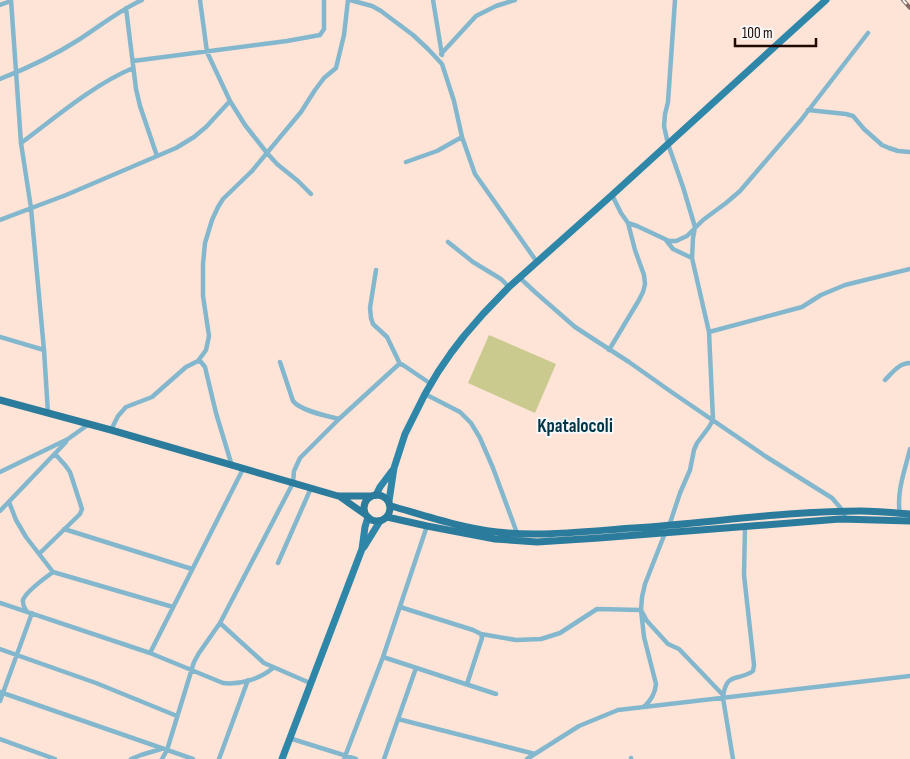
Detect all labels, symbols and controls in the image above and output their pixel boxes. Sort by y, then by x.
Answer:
scale bar [735,15,816,47]
text: 100 m [742,24,773,43]
district label: Kpatalocoli [537,415,613,438]

